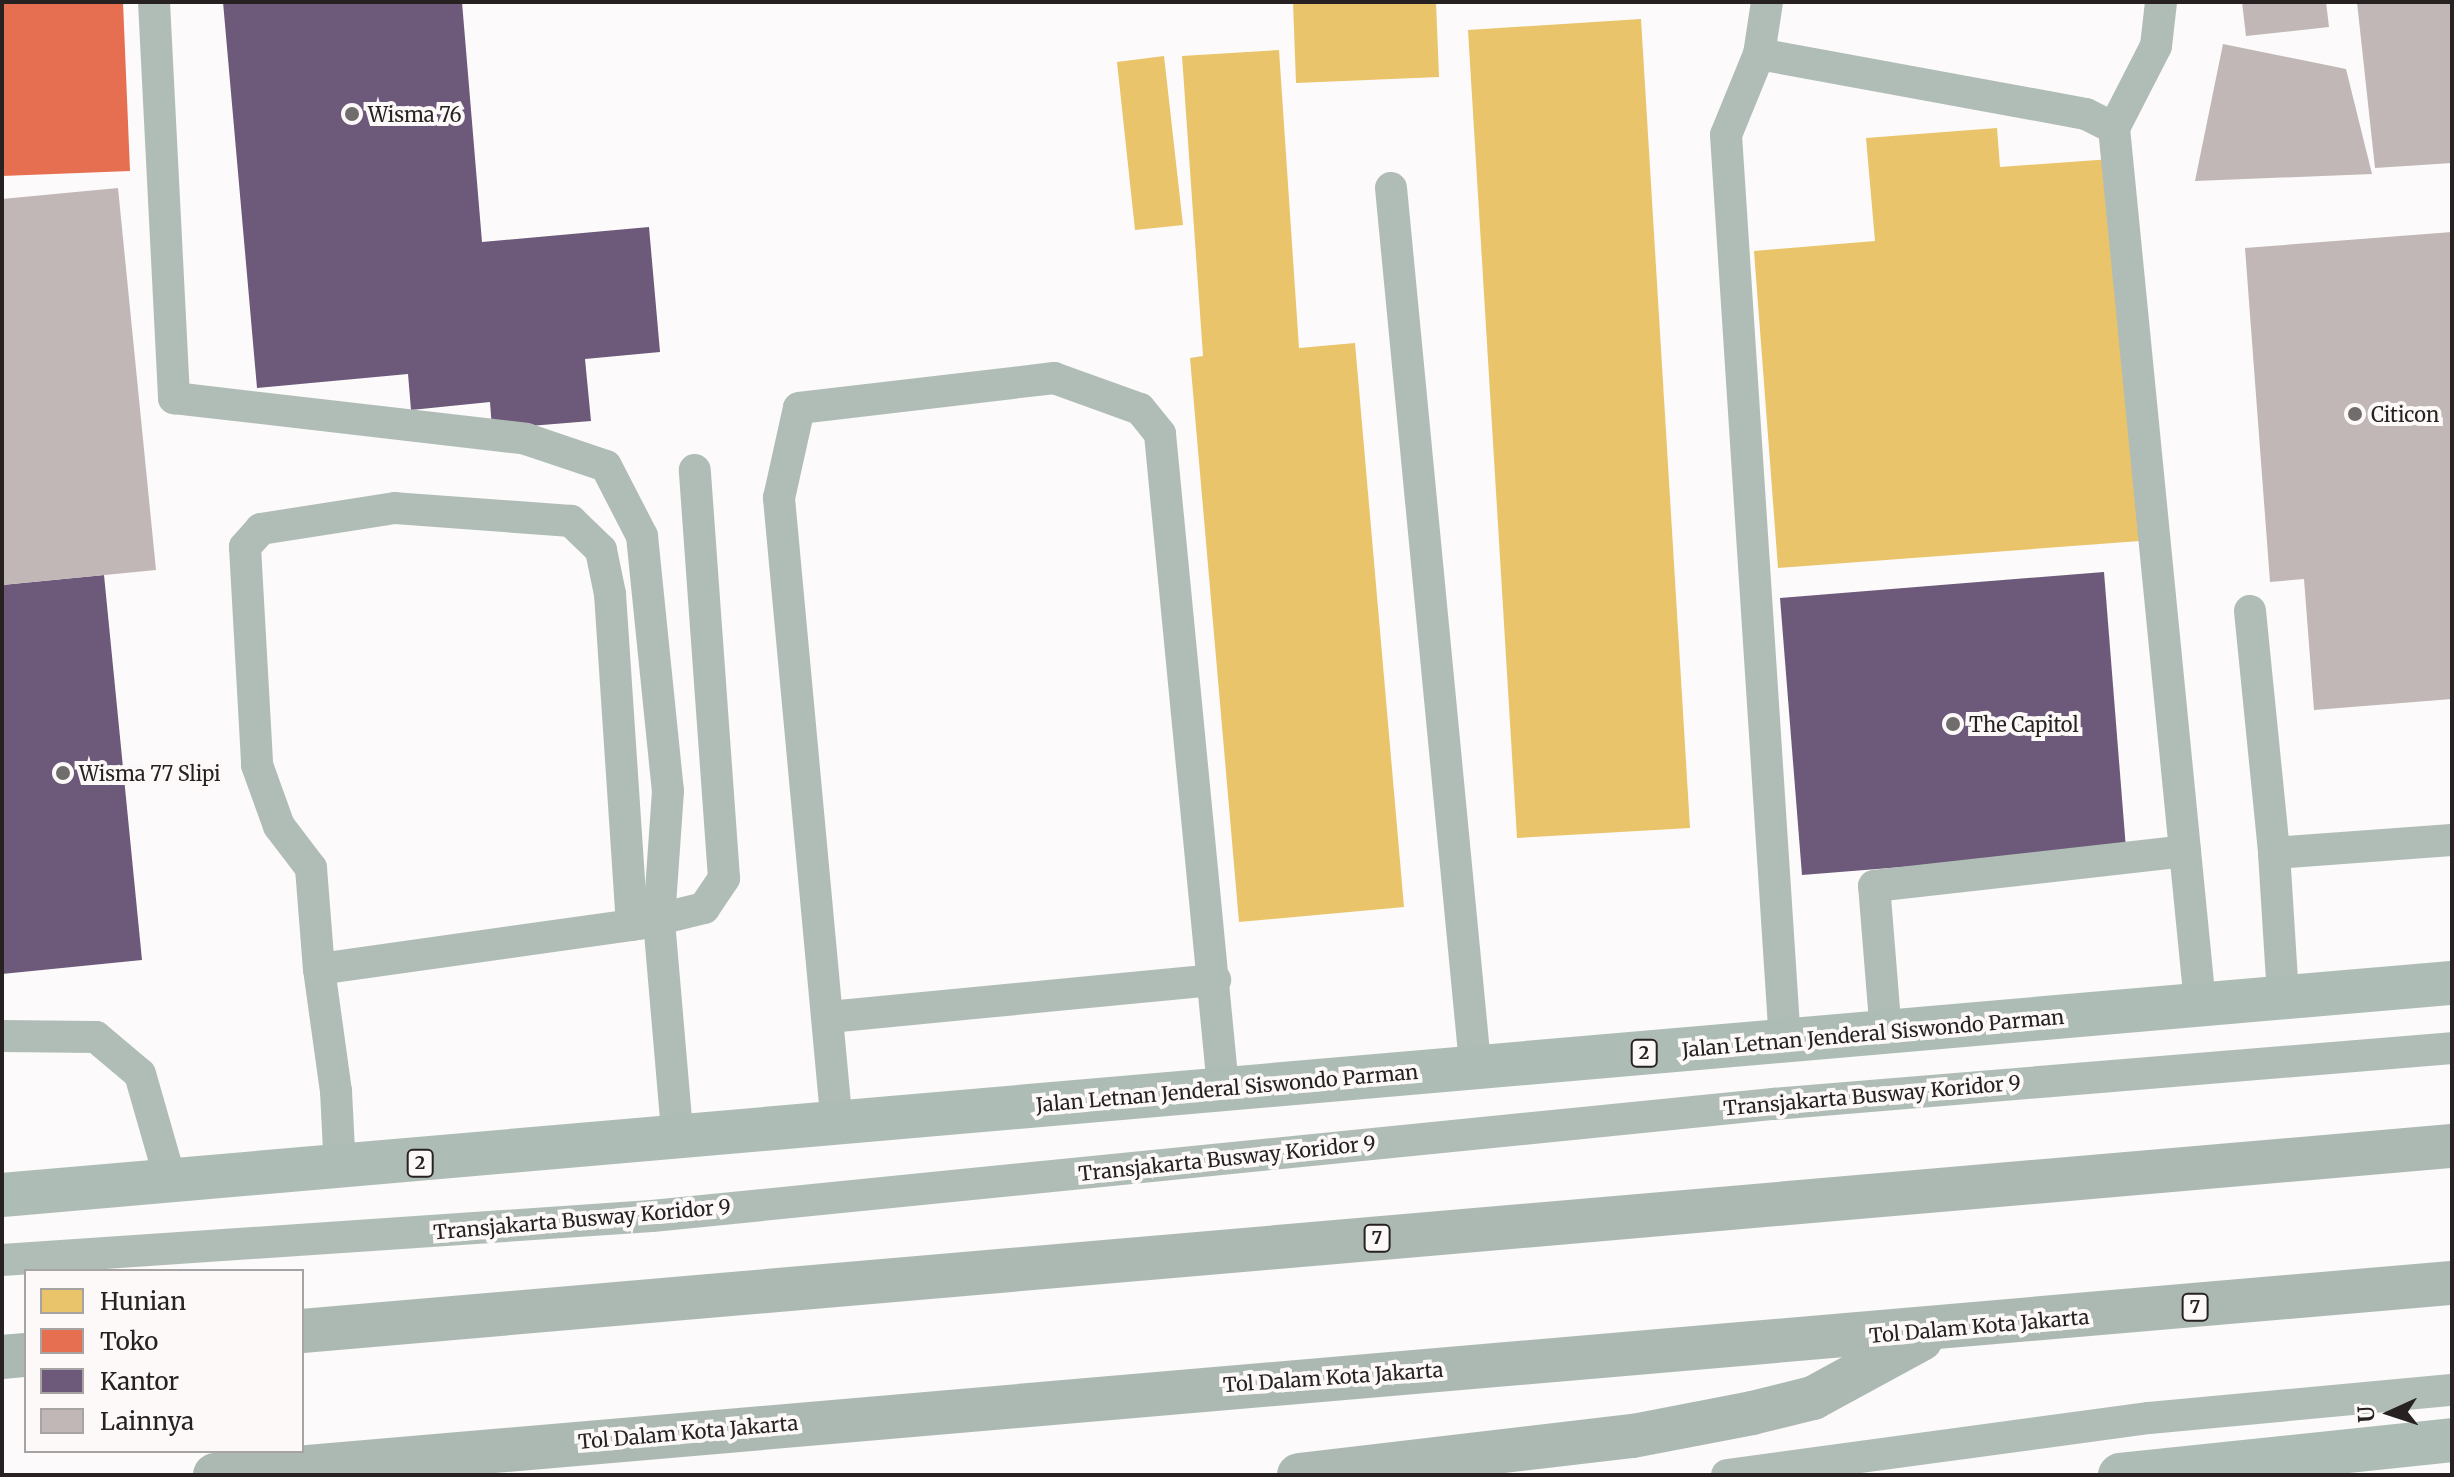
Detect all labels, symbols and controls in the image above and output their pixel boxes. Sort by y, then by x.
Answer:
place label: Wisma 76 [368,102,462,126]
marker: Wisma 76 [343,105,361,123]
place label: Citicon [2371,402,2439,426]
marker: Citicon [2346,405,2364,423]
place label: The Capitol [1969,712,2079,736]
marker: The Capitol [1944,715,1962,733]
place label: Wisma 77 Slipi [79,761,221,785]
marker: Wisma 77 Slipi [54,764,72,782]
street label: Jalan Letnan Jenderal Siswondo Parman [1681,1004,2065,1062]
road number: 2 [1630,1039,1658,1067]
street label: Jalan Letnan Jenderal Siswondo Parman [1035,1059,1419,1117]
street label: Transjakarta Busway Koridor 9 [1722,1070,2022,1120]
street label: Transjakarta Busway Koridor 9 [1077,1130,1377,1186]
road number: 2 [406,1149,434,1177]
street label: Transjakarta Busway Koridor 9 [432,1194,732,1244]
road number: 7 [1363,1224,1391,1252]
legend [24,1269,304,1453]
text: Hunian [100,1286,186,1317]
road number: 7 [2181,1293,2209,1321]
street label: Tol Dalam Kota Jakarta [1868,1304,2090,1348]
text: Toko [100,1326,158,1357]
street label: Tol Dalam Kota Jakarta [1222,1357,1444,1397]
text: Kantor [100,1366,179,1397]
north arrow [2350,1373,2430,1453]
text: U [2352,1405,2380,1423]
text: Lainnya [100,1406,194,1437]
street label: Tol Dalam Kota Jakarta [577,1410,799,1454]

